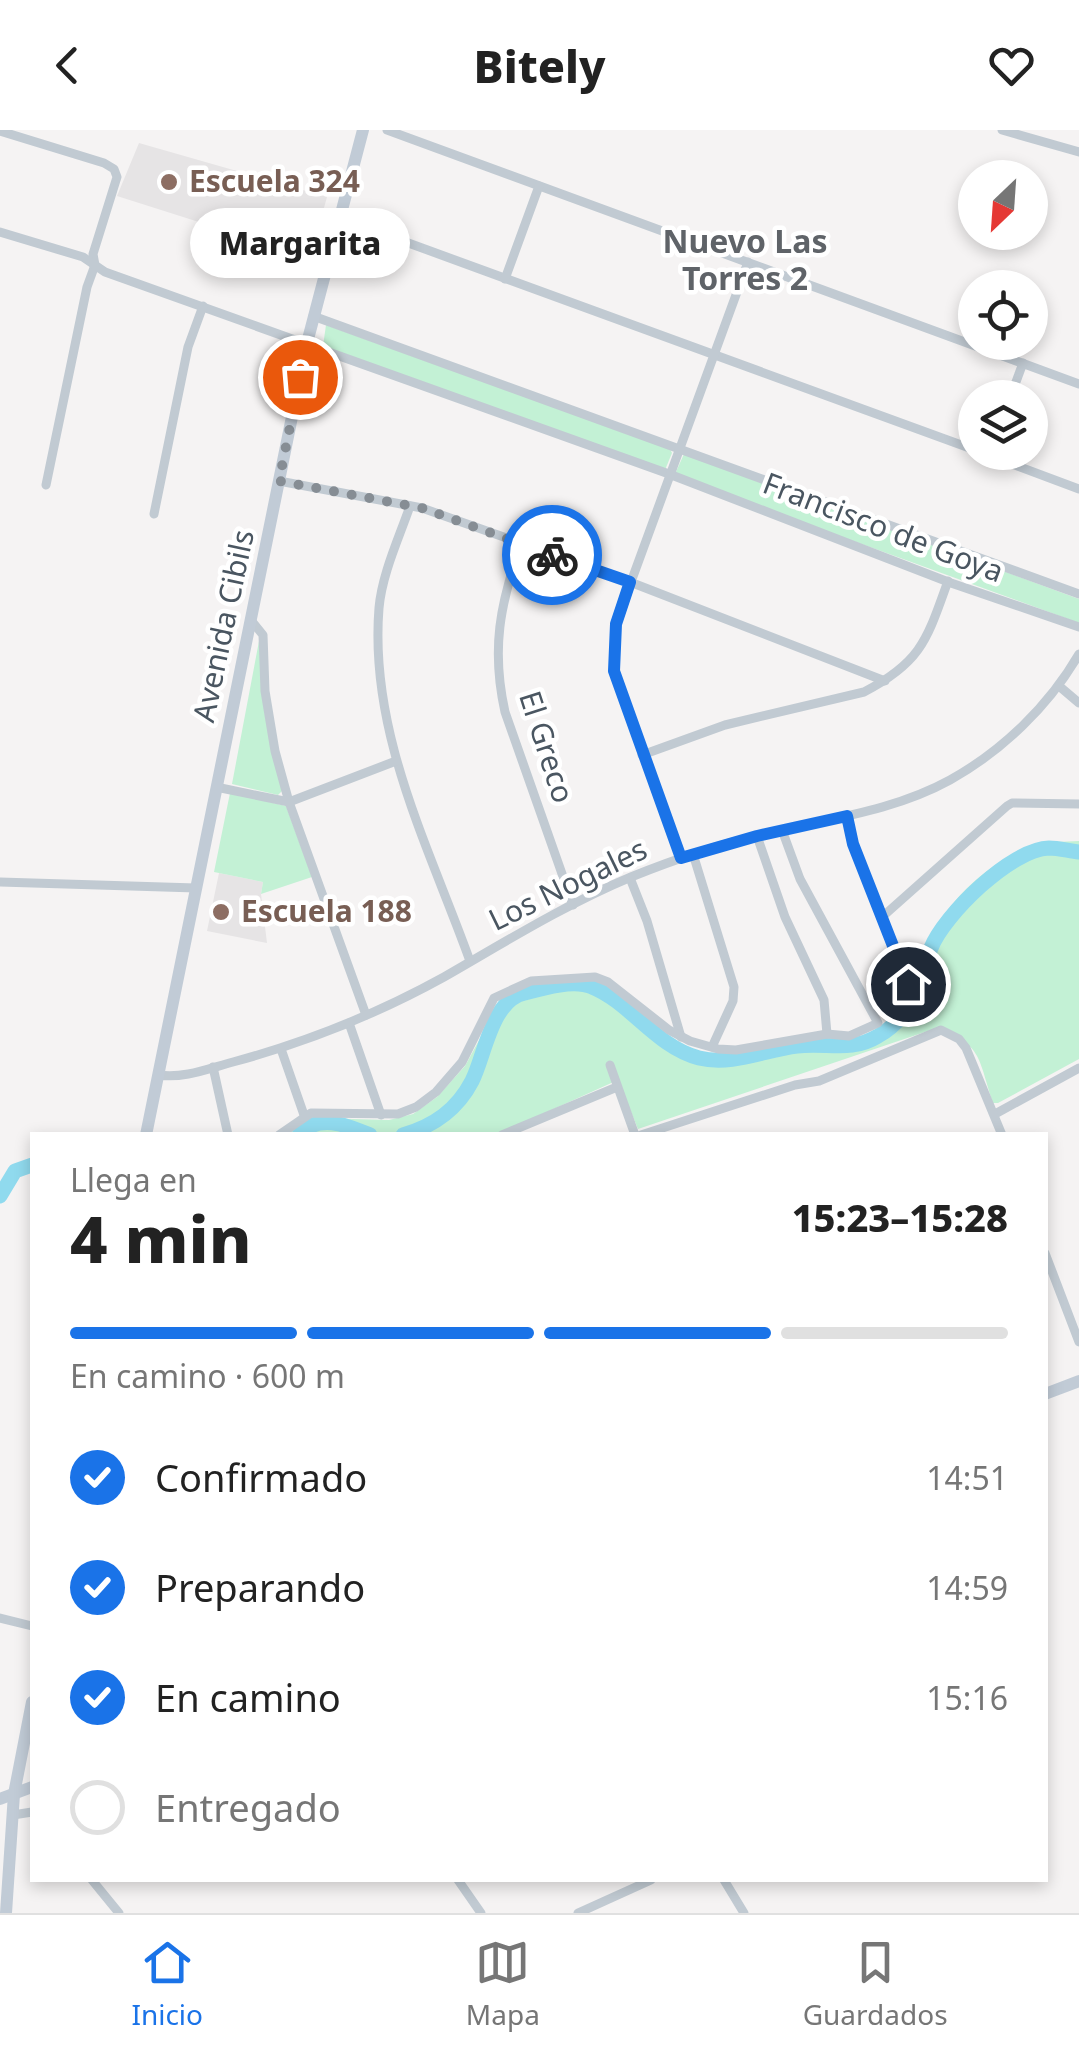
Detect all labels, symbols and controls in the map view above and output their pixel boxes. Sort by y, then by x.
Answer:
text: Bitely [474,35,605,96]
icon: back [40,38,95,93]
icon: heart [984,38,1039,93]
place label: Escuela 324 [189,160,360,201]
north arrow [958,160,1048,250]
map controls [958,160,1048,470]
marker: Escuela 324 [158,171,180,193]
callout: Margarita [190,207,410,277]
district label: Nuevo Las Torres 2 [663,219,828,299]
text: Margarita [219,221,381,264]
button: locate [958,270,1048,360]
pin [258,335,343,420]
icon: bag [273,350,328,405]
button: layers [958,380,1048,470]
street label: Francisco de Goya [757,462,1010,591]
courier [502,505,602,605]
street label: Avenida Cibils [182,526,263,726]
icon: bike [525,528,580,583]
street label: El Greco [510,685,585,808]
street label: Los Nogales [481,828,653,940]
place label: Escuela 188 [241,890,412,931]
marker: Escuela 188 [210,901,232,923]
pin [866,942,951,1027]
icon: home [881,957,936,1012]
text: Llega en [70,1158,197,1201]
text: 15:23–15:28 [792,1191,1008,1243]
text: 4 min [70,1194,252,1282]
text: En camino · 600 m [70,1354,345,1397]
icon: check [70,1450,125,1505]
text: Confirmado [155,1451,367,1503]
text: 14:51 [926,1456,1008,1499]
icon: check [70,1560,125,1615]
text: Preparando [155,1561,365,1613]
text: 14:59 [926,1566,1008,1609]
icon: check [70,1670,125,1725]
text: En camino [155,1671,341,1723]
text: 15:16 [926,1676,1008,1719]
text: Entregado [155,1781,341,1833]
tab: Inicio [131,1935,203,2033]
tab: Mapa [466,1935,540,2033]
tab: Guardados [803,1935,948,2033]

